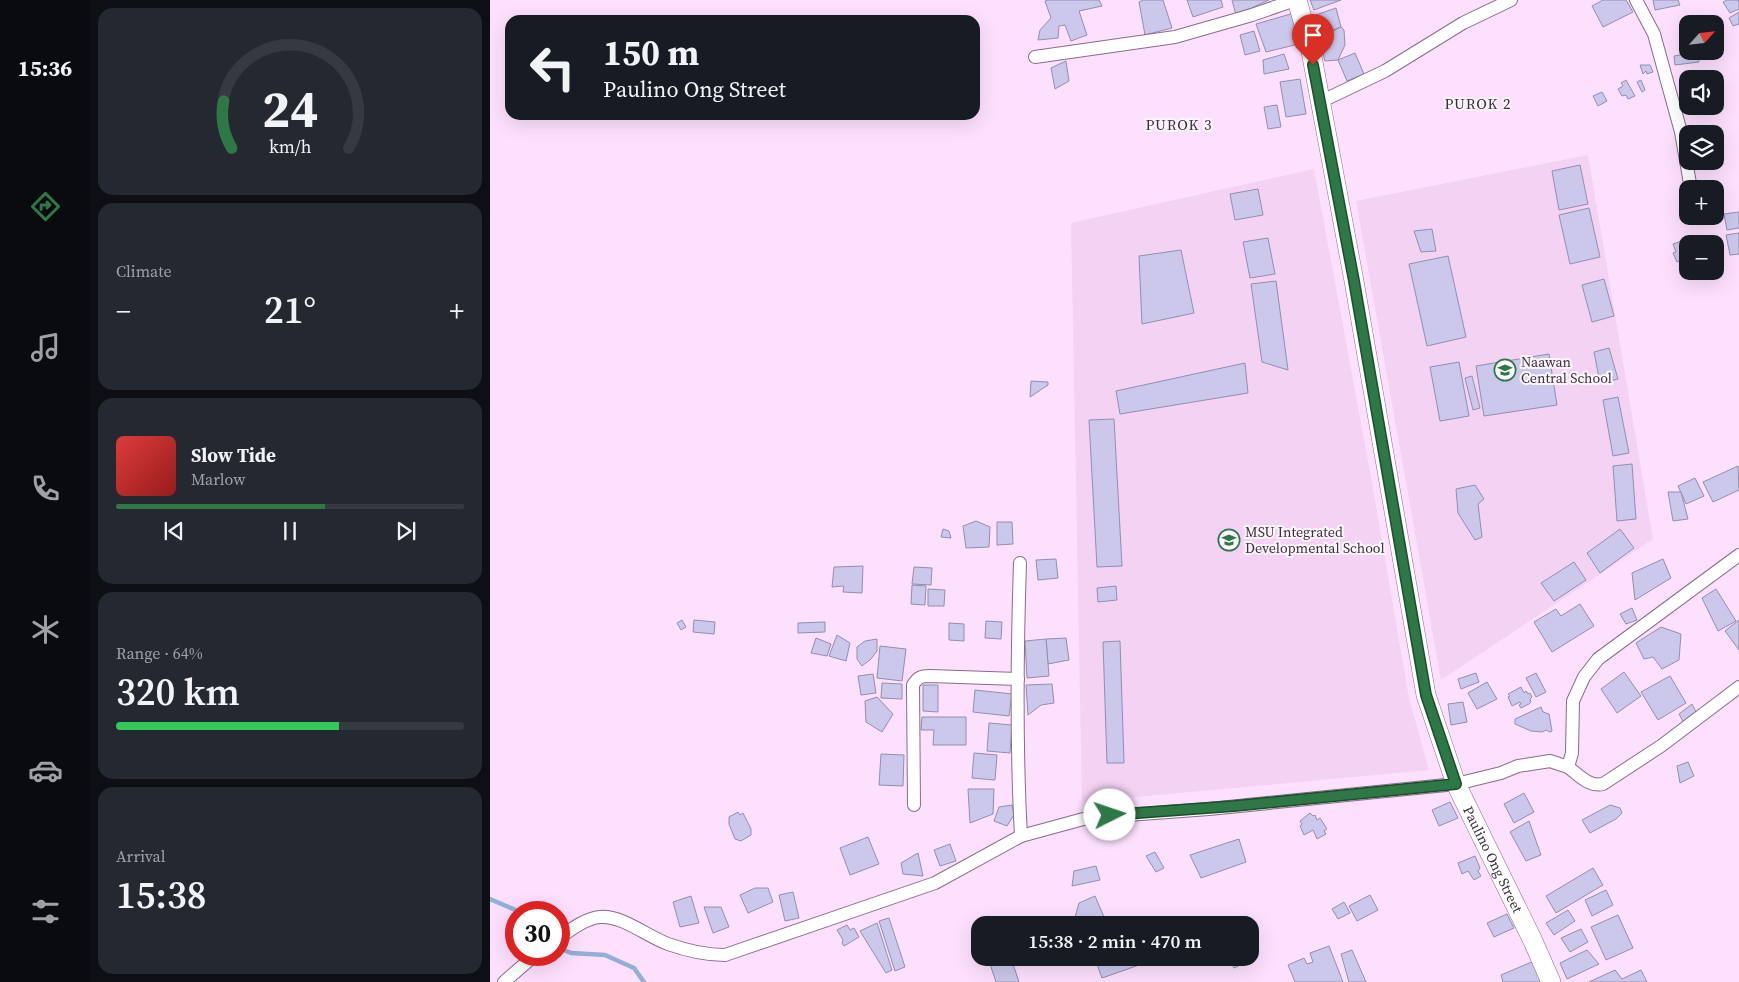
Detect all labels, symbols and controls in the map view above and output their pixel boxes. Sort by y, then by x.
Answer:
pin [1292,14,1334,65]
north arrow [1679,15,1724,60]
map controls [1679,15,1724,280]
icon: arrive [1299,21,1327,49]
text: 150 m [603,29,699,77]
icon: left [520,35,585,100]
text: 15:36 [18,53,72,83]
button: sound [1679,70,1724,115]
text: 24 [262,73,318,144]
text: Paulino Ong Street [603,74,786,104]
district label: PUROK 2 [1445,93,1511,114]
district label: PUROK 3 [1146,114,1212,135]
button: layers [1679,125,1724,170]
text: km/h [269,134,312,159]
button: + [1679,180,1724,225]
icon: directions [28,189,63,224]
button: − [1679,235,1724,280]
text: Climate [116,260,172,282]
text: 21° [264,284,316,336]
text: − [116,292,131,330]
text: + [449,292,464,330]
icon: music [28,330,63,365]
place label: Naawan Central School [1521,352,1612,388]
school or university icon: Naawan Central School [1493,358,1517,382]
text: Slow Tide [191,442,276,468]
text: Marlow [191,468,246,490]
icon: phone [28,471,63,506]
icon: previous [160,517,188,545]
icon: pause [276,517,304,545]
icon: next [392,517,420,545]
place label: MSU Integrated Developmental School [1245,522,1385,558]
school or university icon: MSU Integrated Developmental School [1217,528,1241,552]
icon: climate [28,612,63,647]
text: Range · 64% [116,642,203,664]
text: 320 km [116,666,240,718]
icon: car [28,753,63,788]
position arrow [1083,788,1135,840]
street label: Paulino Ong Street [1458,803,1528,917]
text: Arrival [116,845,165,867]
text: 15:38 [116,869,206,921]
icon: filters [28,894,63,929]
speed limit sign: 30 [505,901,570,966]
text: 15:38 · 2 min · 470 m [1028,928,1202,954]

